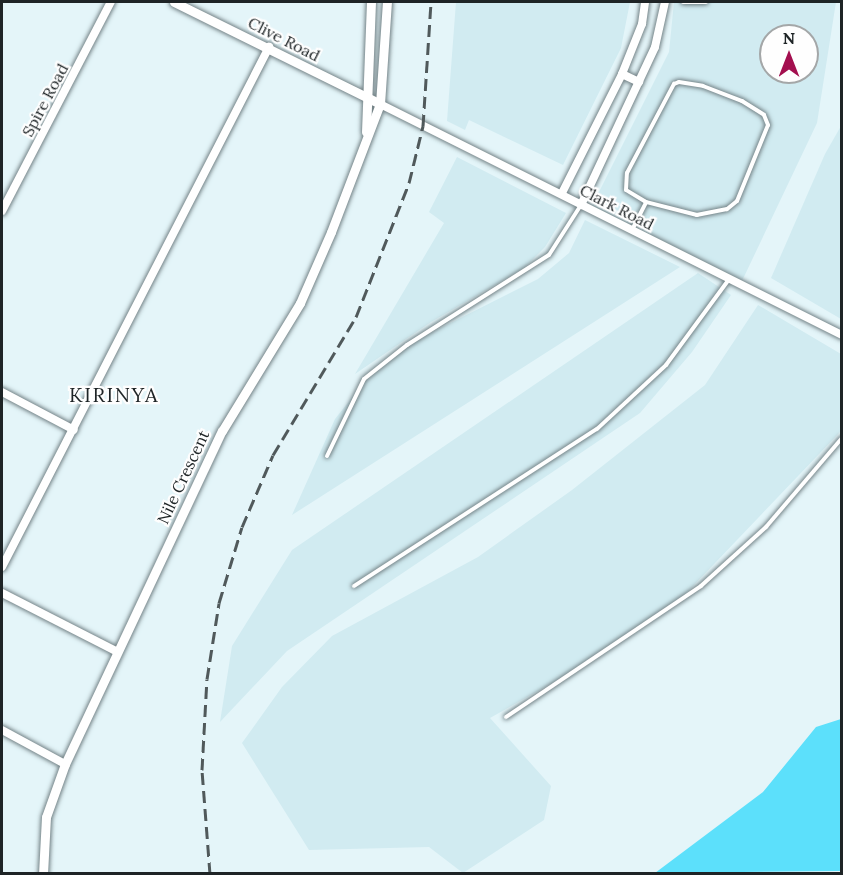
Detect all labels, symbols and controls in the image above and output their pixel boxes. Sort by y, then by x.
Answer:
street label: Clive Road [245,13,323,65]
north arrow [759,24,819,84]
text: N [783,28,795,48]
street label: Spire Road [18,60,72,140]
street label: Clark Road [577,180,657,234]
district label: KIRINYA [69,382,159,406]
street label: Nile Crescent [153,427,213,527]

